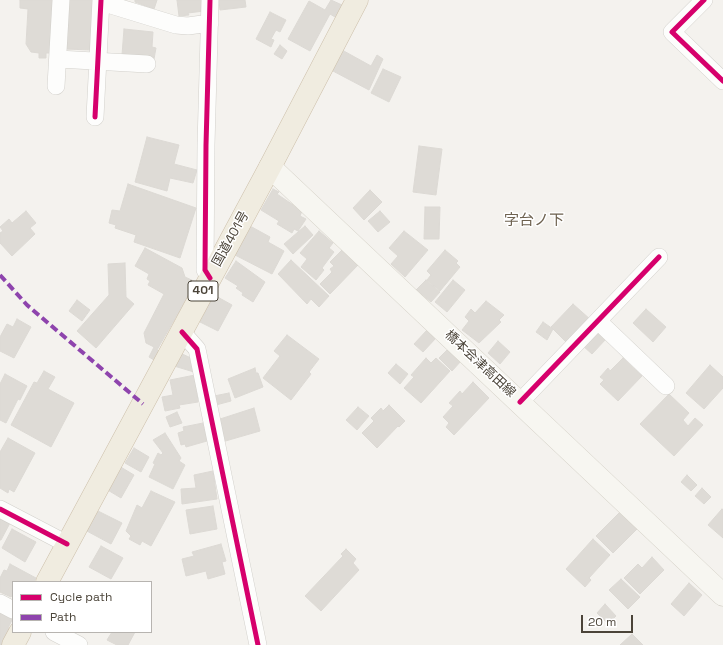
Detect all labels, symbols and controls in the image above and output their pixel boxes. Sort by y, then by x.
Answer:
street label: 国道401号 [209,209,253,269]
district label: 字台ノ下 [504,212,564,230]
road number: 401 [188,281,218,301]
street label: 橋本会津高田線 [441,327,519,401]
legend [12,581,152,633]
text: Cycle path [50,589,112,605]
scale bar [583,607,635,633]
text: Path [50,609,76,625]
text: 20 m [588,614,616,630]

